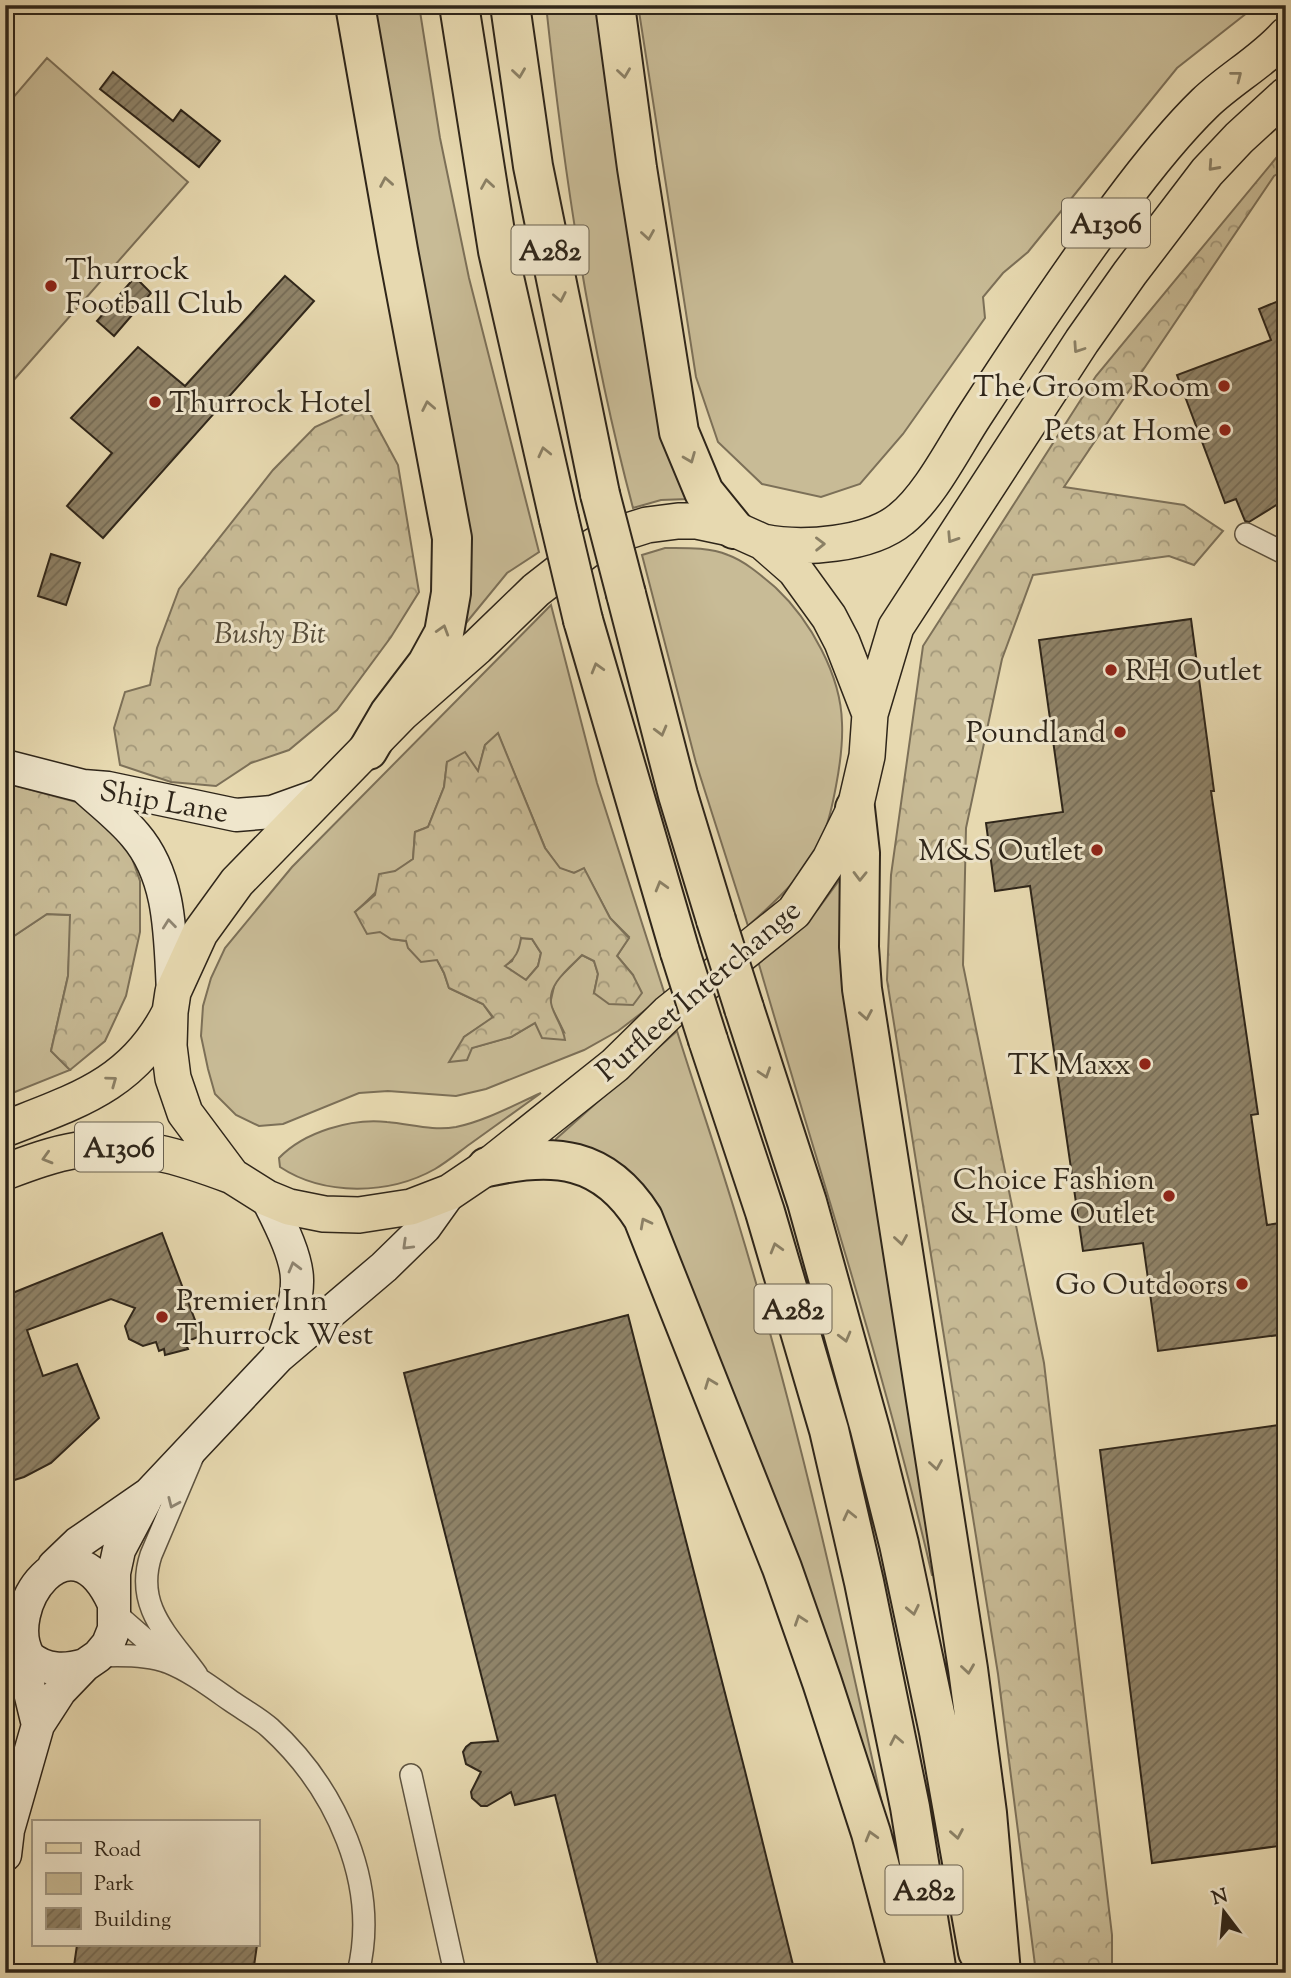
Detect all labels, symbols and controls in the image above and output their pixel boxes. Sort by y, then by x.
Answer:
one-way arrow [511,67,526,79]
one-way arrow [617,67,632,79]
one-way arrow [1229,72,1242,84]
one-way arrow [1209,158,1221,171]
one-way arrow [379,177,394,188]
one-way arrow [480,178,495,190]
road number: A1306 [1062,198,1150,248]
road number: A282 [512,226,588,274]
one-way arrow [640,230,655,241]
place label: Thurrock Football Club [65,250,243,327]
marker: Thurrock Football Club [43,278,59,294]
one-way arrow [551,291,566,303]
one-way arrow [1073,340,1086,353]
place label: The Groom Room [973,367,1210,410]
marker: The Groom Room [1216,378,1232,394]
place label: Thurrock Hotel [169,383,372,426]
marker: Thurrock Hotel [147,394,163,410]
one-way arrow [422,400,437,412]
place label: Pets at Home [1044,411,1211,454]
marker: Pets at Home [1217,422,1233,438]
one-way arrow [538,446,552,458]
one-way arrow [681,452,695,464]
one-way arrow [948,530,961,543]
one-way arrow [815,537,826,552]
park label: Bushy Bit [214,614,326,657]
one-way arrow [434,625,449,637]
place label: RH Outlet [1125,651,1262,694]
one-way arrow [591,662,605,674]
marker: RH Outlet [1103,662,1119,678]
place label: Poundland [966,713,1106,756]
marker: Poundland [1112,724,1128,740]
one-way arrow [653,725,668,737]
street label: Ship Lane [96,771,231,836]
place label: M&S Outlet [918,831,1083,874]
marker: M&S Outlet [1089,842,1105,858]
one-way arrow [852,871,868,882]
one-way arrow [655,880,670,892]
street label: Purfleet Interchange [588,891,812,1093]
one-way arrow [161,918,176,929]
one-way arrow [858,1009,873,1021]
place label: TK Maxx [1008,1045,1131,1088]
marker: TK Maxx [1137,1056,1153,1072]
one-way arrow [757,1066,771,1078]
one-way arrow [104,1077,117,1089]
road number: A1306 [75,1122,163,1172]
one-way arrow [41,1149,53,1164]
place label: Choice Fashion & Home Outlet [950,1160,1155,1237]
marker: Choice Fashion & Home Outlet [1161,1188,1177,1204]
one-way arrow [640,1218,654,1230]
one-way arrow [894,1234,909,1246]
one-way arrow [402,1236,415,1249]
one-way arrow [769,1243,784,1255]
one-way arrow [288,1261,303,1273]
place label: Go Outdoors [1055,1265,1228,1308]
marker: Go Outdoors [1234,1276,1250,1292]
place label: Premier Inn Thurrock West [176,1281,373,1358]
road number: A282 [754,1284,832,1334]
marker: Premier Inn Thurrock West [154,1309,170,1325]
one-way arrow [837,1331,851,1343]
one-way arrow [704,1378,718,1390]
one-way arrow [929,1459,944,1471]
one-way arrow [167,1496,181,1509]
one-way arrow [842,1509,857,1521]
one-way arrow [905,1604,920,1616]
one-way arrow [794,1614,808,1626]
one-way arrow [960,1663,975,1675]
one-way arrow [890,1734,905,1746]
legend [32,1820,259,1946]
one-way arrow [949,1828,964,1840]
one-way arrow [865,1830,880,1842]
text: Road [94,1836,141,1866]
road number: A282 [886,1866,962,1914]
text: Park [94,1870,135,1900]
north arrow [1190,1876,1260,1946]
text: N [1209,1883,1231,1913]
text: Building [94,1906,171,1936]

